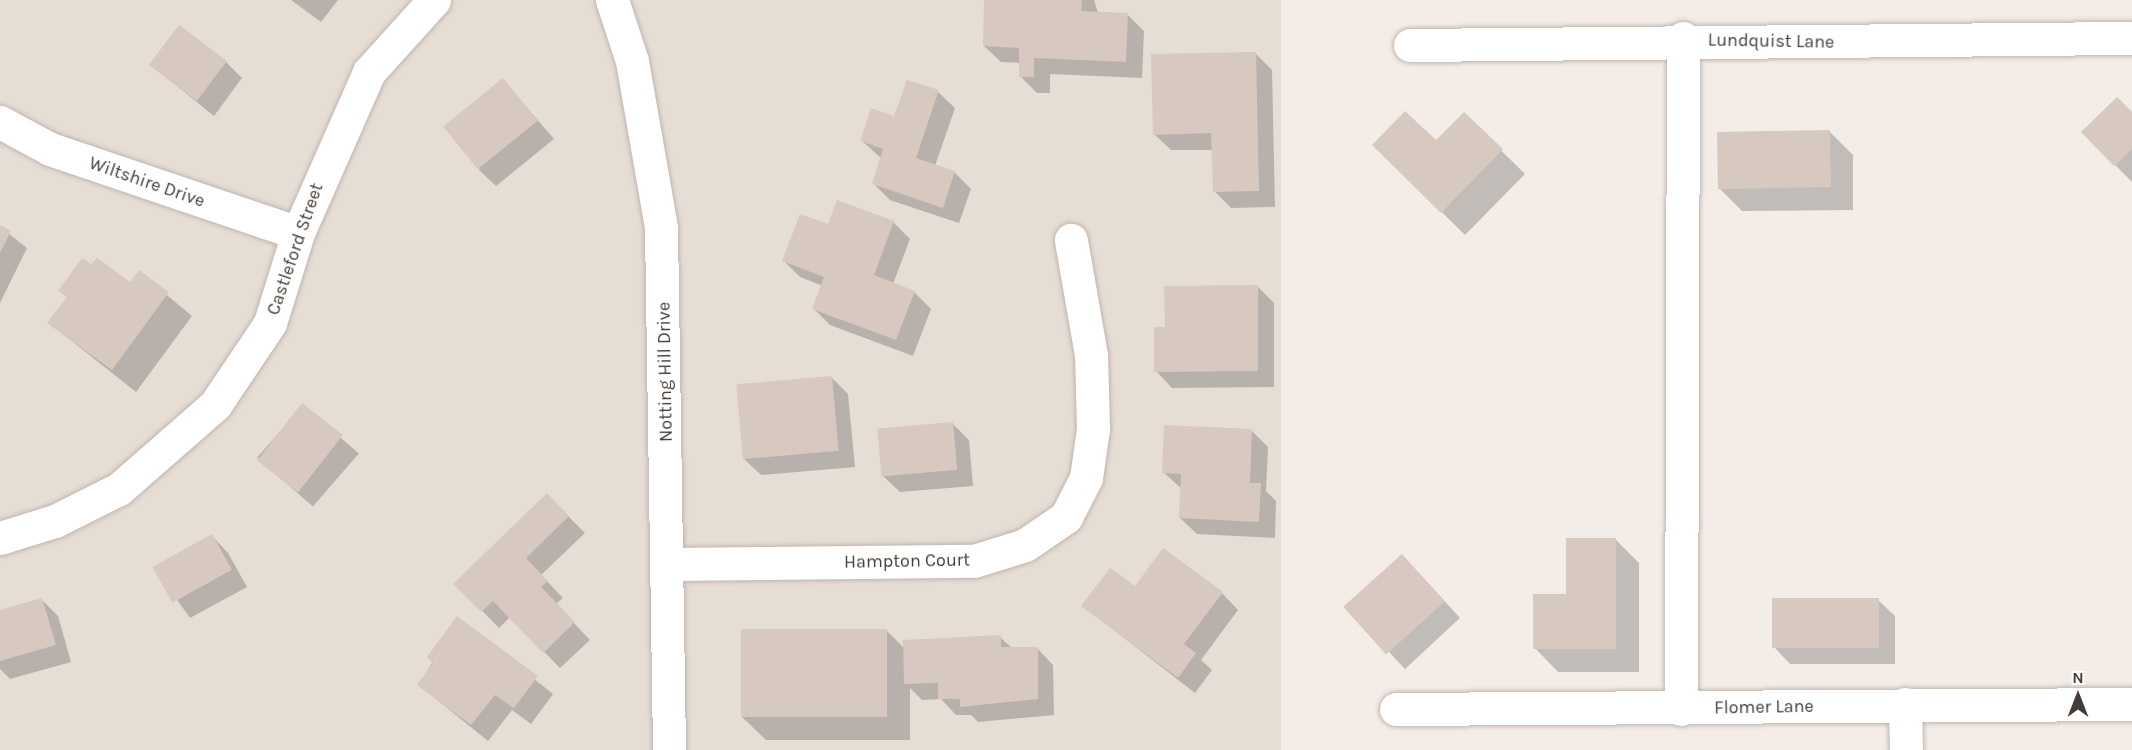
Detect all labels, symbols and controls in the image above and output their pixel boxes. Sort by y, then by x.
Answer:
street label: Lundquist Lane [1708,29,1834,53]
street label: Wiltshire Drive [86,152,208,212]
street label: Castleford Street [262,180,328,318]
street label: Notting Hill Drive [653,302,677,442]
street label: Hampton Court [844,549,970,573]
north arrow [2048,666,2108,726]
text: N [2072,668,2084,687]
street label: Flomer Lane [1714,695,1814,719]

